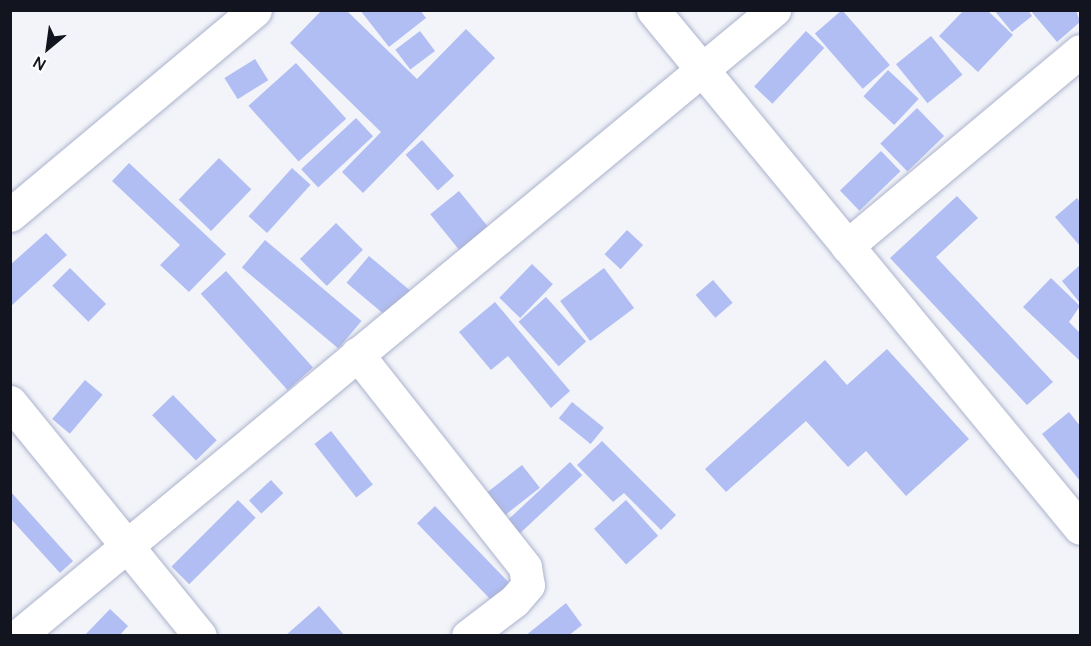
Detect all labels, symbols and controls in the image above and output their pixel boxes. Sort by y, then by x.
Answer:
north arrow [18,18,78,78]
text: N [29,51,50,76]

